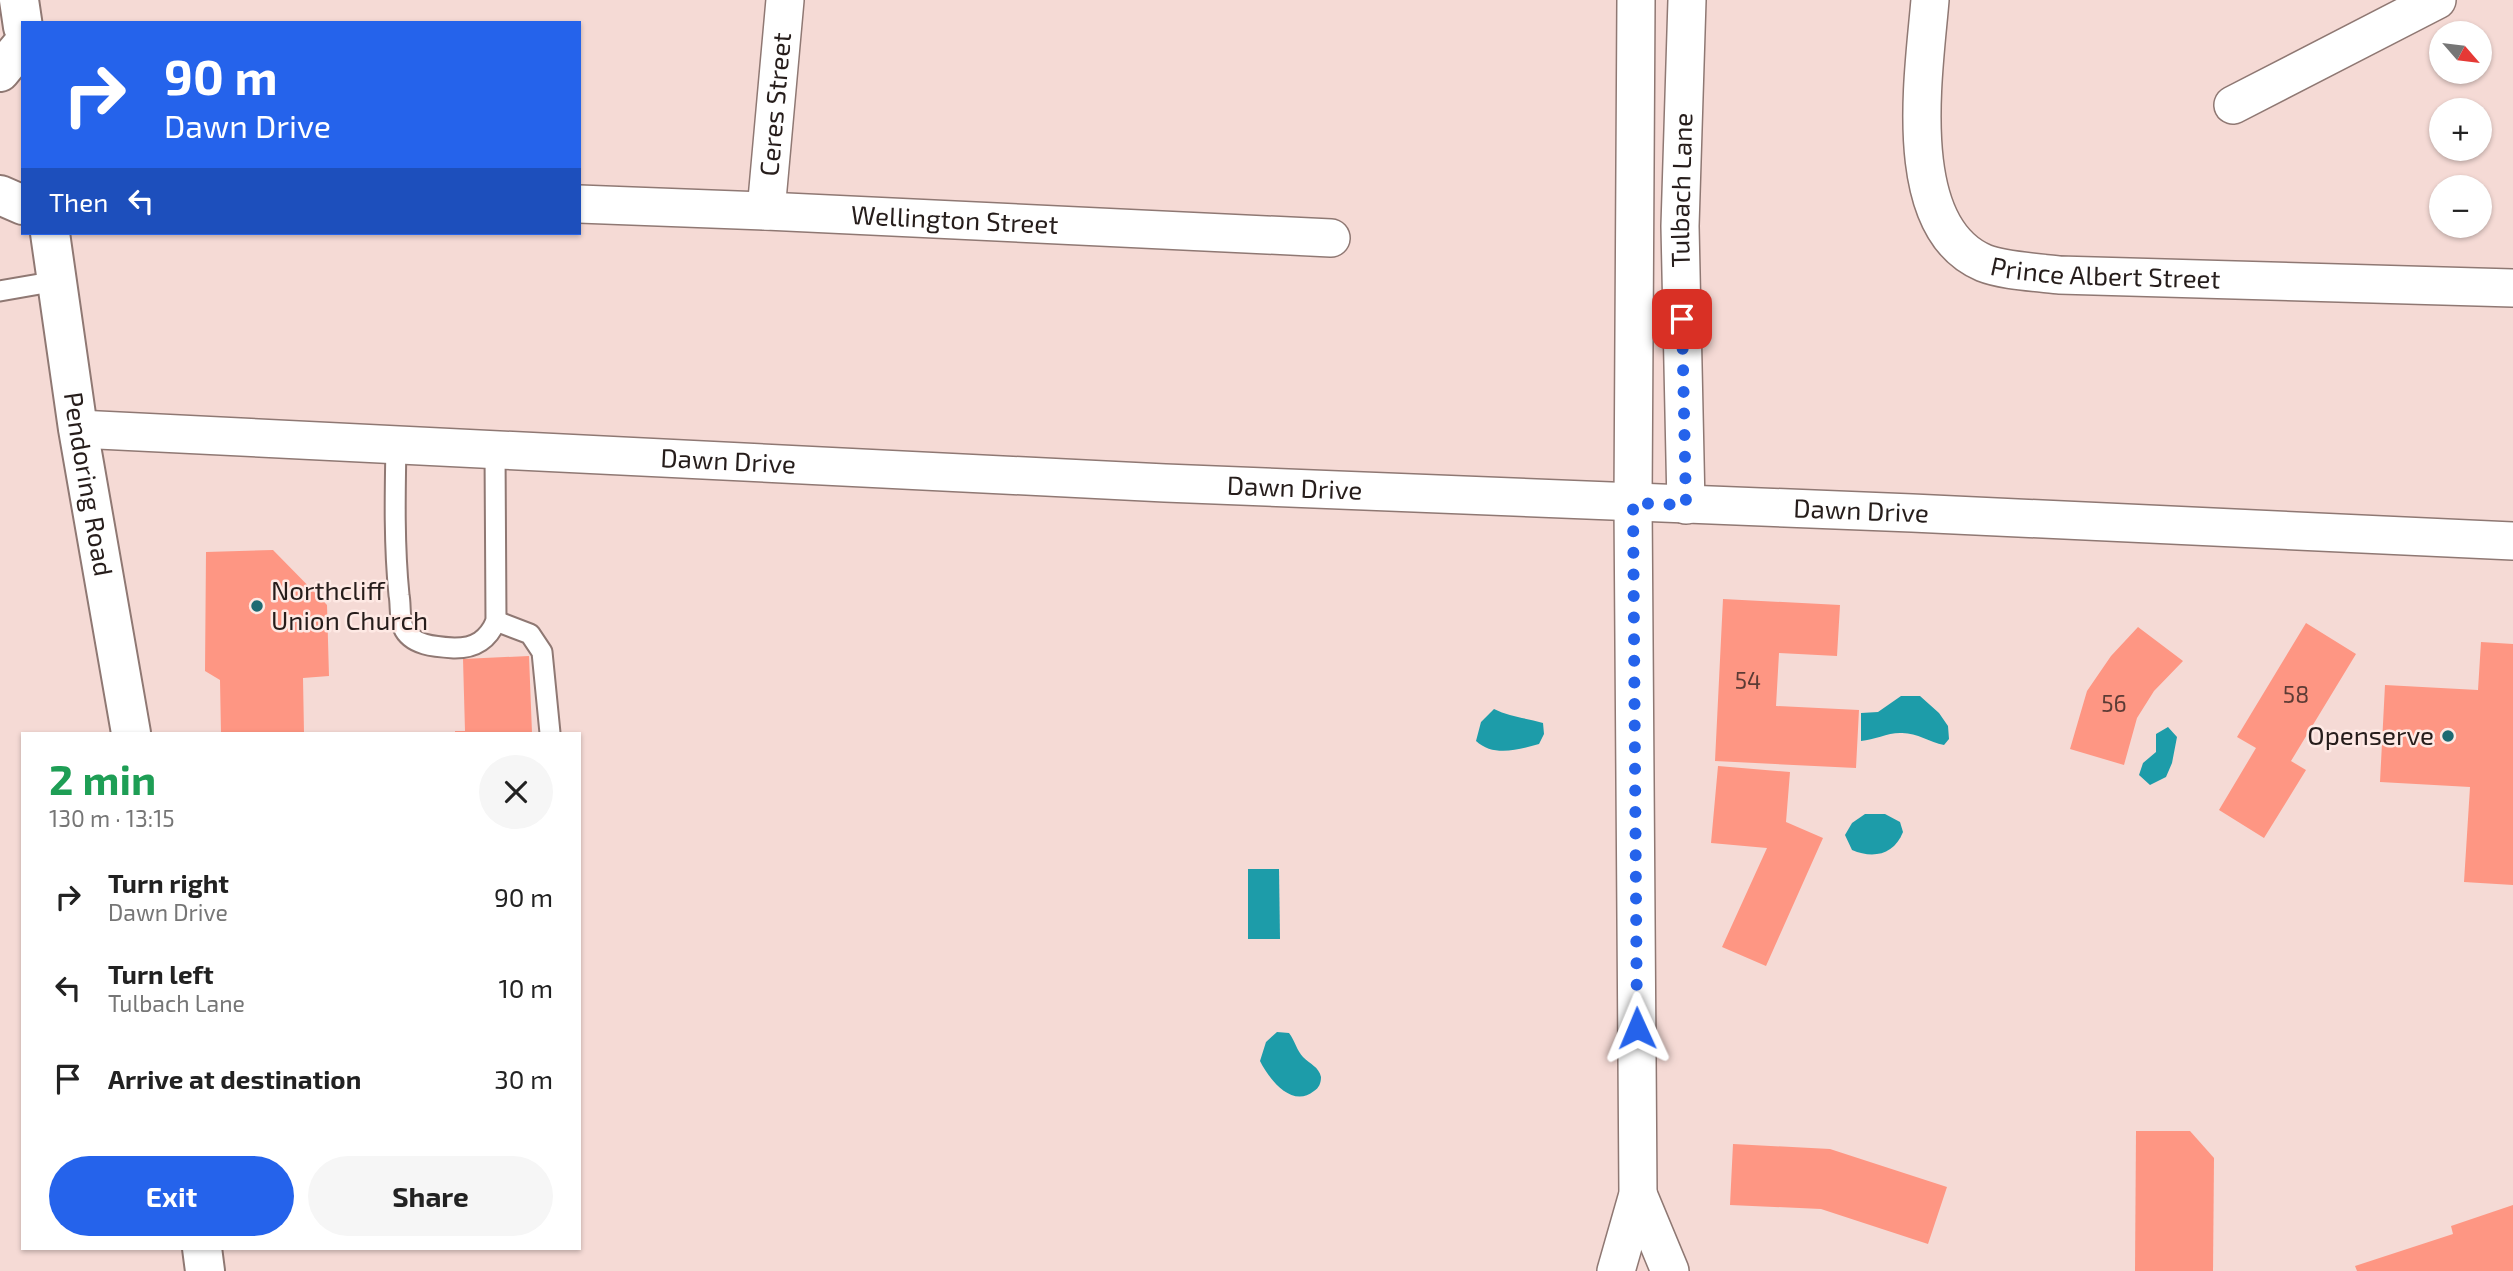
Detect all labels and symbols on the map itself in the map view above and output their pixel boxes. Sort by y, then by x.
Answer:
north arrow [2429,21,2492,84]
street label: Ceres Street [752,31,796,177]
street label: Tulbach Lane [1663,112,1698,268]
street label: Wellington Street [850,198,1059,239]
street label: Prince Albert Street [1988,249,2221,294]
pin [1652,289,1712,349]
street label: Pendoring Road [59,390,120,578]
street label: Dawn Drive [660,441,797,479]
street label: Dawn Drive [1226,468,1363,505]
street label: Dawn Drive [1793,491,1930,528]
place label: Northcliff Union Church [271,574,428,635]
marker: Northcliff Union Church [249,598,265,614]
house number: 54 [1735,666,1761,694]
house number: 58 [2283,680,2309,708]
house number: 56 [2101,689,2127,717]
place label: Openserve [2307,719,2434,750]
marker: Openserve [2440,728,2456,744]
position arrow [1600,991,1674,1065]

